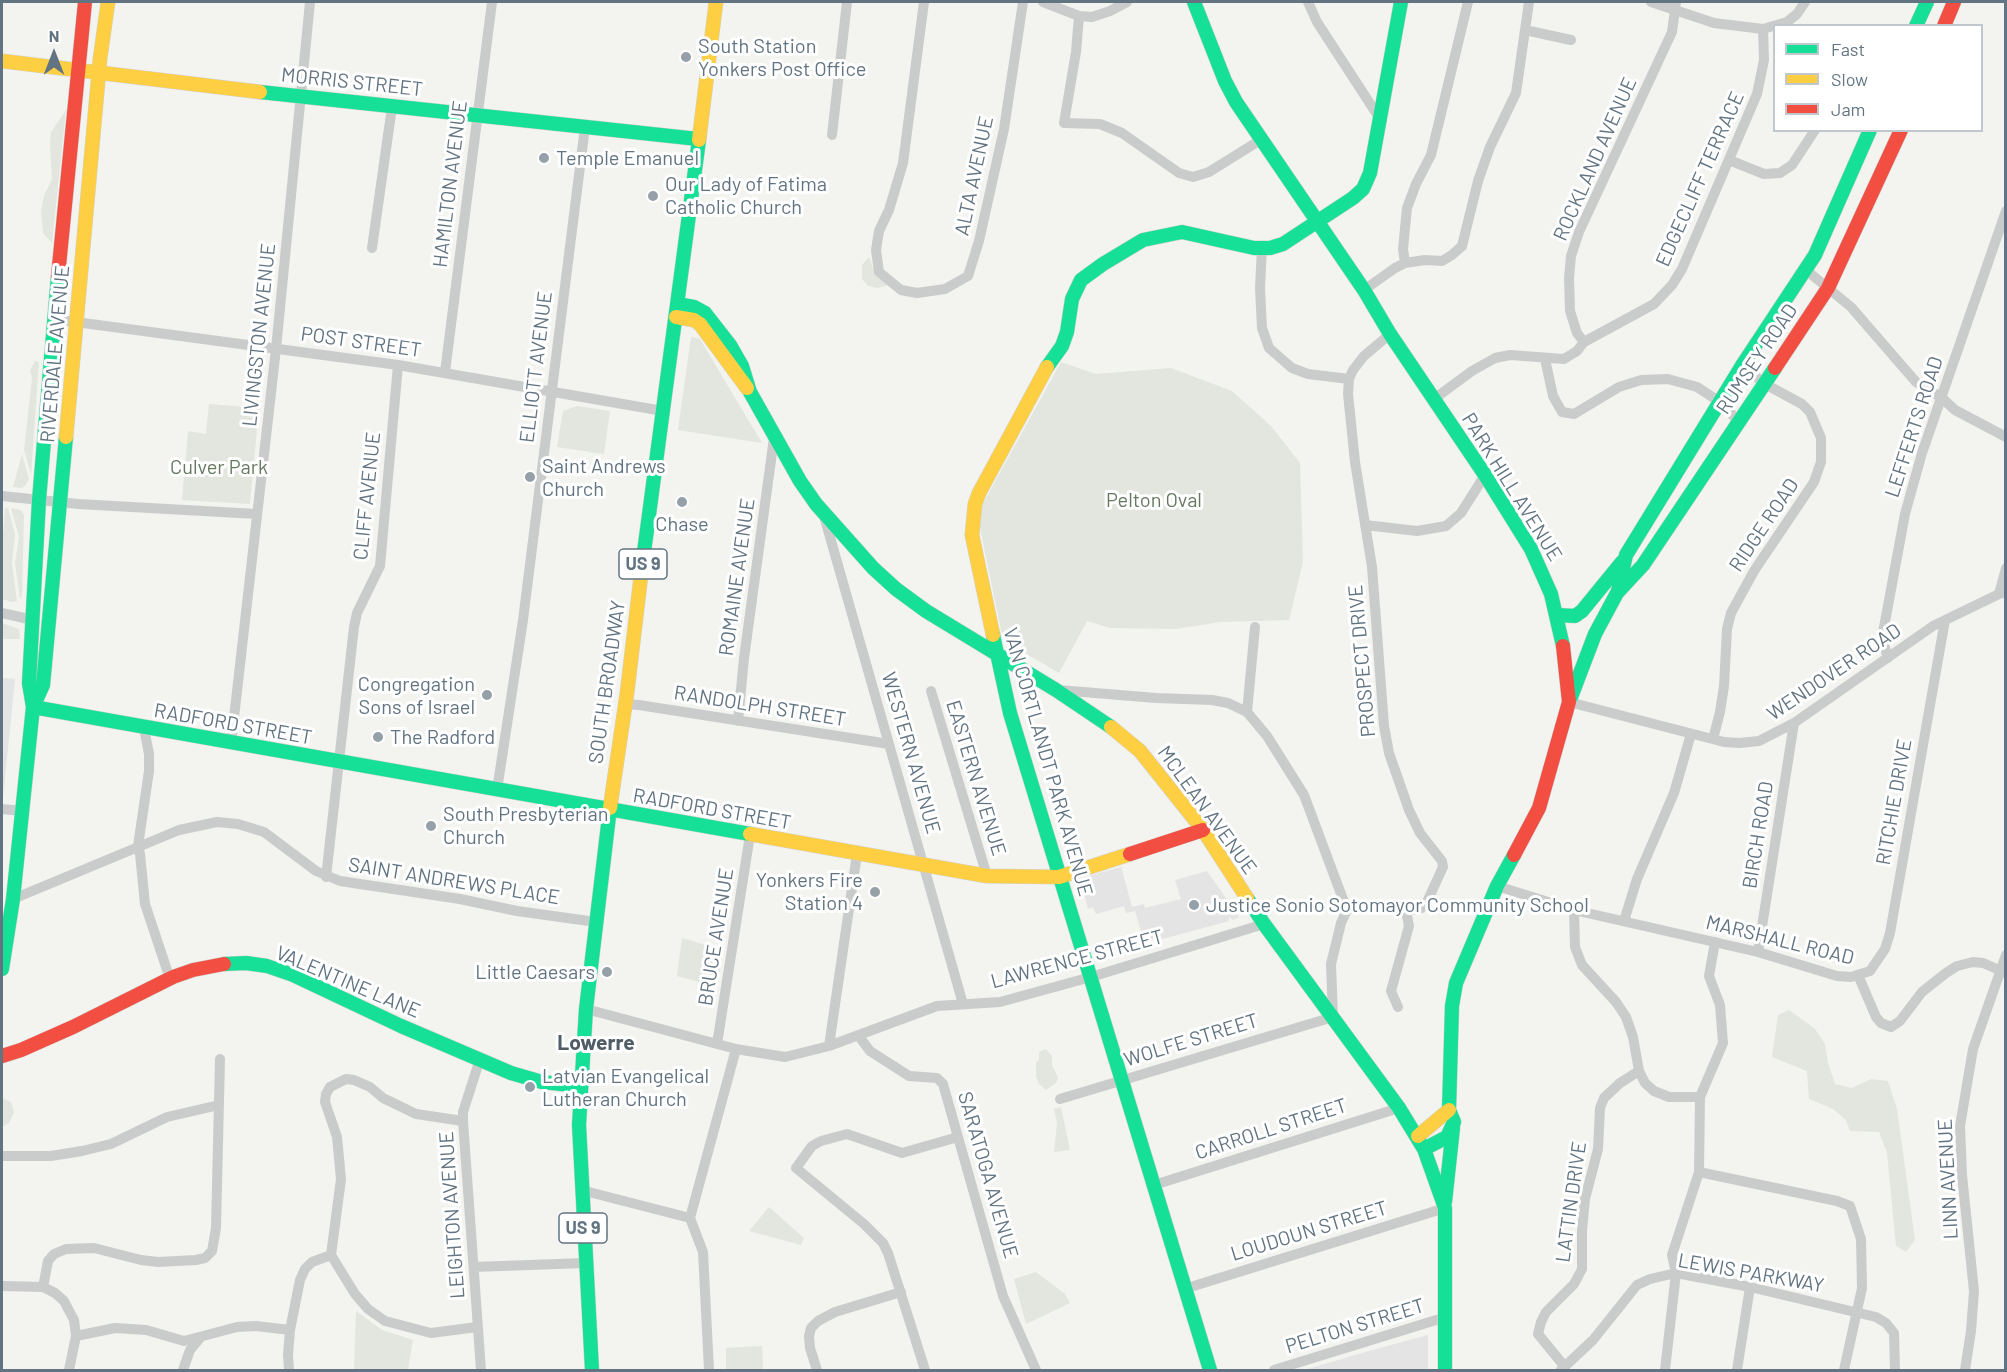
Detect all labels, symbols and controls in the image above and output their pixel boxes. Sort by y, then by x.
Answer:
north arrow [24,24,84,84]
legend [1773,24,1983,132]
text: N [49,26,59,45]
place label: South Station Yonkers Post Office [698,34,866,81]
text: Fast [1831,38,1865,60]
marker: South Station Yonkers Post Office [679,50,693,64]
street label: MORRIS STREET [280,63,424,101]
text: Slow [1831,68,1868,90]
street label: ROCKLAND AVENUE [1548,74,1642,244]
street label: EDGECLIFF TERRACE [1651,88,1749,270]
text: Jam [1831,98,1865,120]
street label: HAMILTON AVENUE [428,99,472,269]
street label: ALTA AVENUE [950,114,998,238]
place label: Temple Emanuel [556,146,699,170]
marker: Temple Emanuel [537,151,551,165]
place label: Our Lady of Fatima Catholic Church [665,172,827,219]
marker: Our Lady of Fatima Catholic Church [646,189,660,203]
street label: LIVINGSTON AVENUE [237,242,281,428]
street label: RIVERDALE AVENUE [35,264,75,444]
street label: ELLIOTT AVENUE [515,290,557,444]
street label: RUMSEY ROAD [1711,299,1803,419]
street label: POST STREET [299,322,423,362]
street label: LEFFERTS ROAD [1880,354,1948,500]
street label: PARK HILL AVENUE [1457,408,1567,566]
street label: CLIFF AVENUE [348,431,386,561]
place label: Saint Andrews Church [542,454,666,501]
park label: Culver Park [170,455,268,479]
marker: Saint Andrews Church [523,470,537,484]
street label: RIDGE ROAD [1724,474,1804,576]
park label: Pelton Oval [1106,488,1202,512]
marker: Chase [675,495,689,509]
street label: ROMAINE AVENUE [714,497,760,657]
place label: Chase [655,512,709,536]
road number: US 9 [619,549,667,579]
street label: PROSPECT DRIVE [1343,584,1381,738]
street label: SOUTH BROADWAY [584,599,630,765]
street label: WENDOVER ROAD [1763,618,1905,726]
street label: VAN CORTLANDT PARK AVENUE [998,625,1098,899]
street label: WESTERN AVENUE [876,669,946,837]
place label: Congregation Sons of Israel [358,672,475,719]
street label: RANDOLPH STREET [672,681,848,731]
marker: Congregation Sons of Israel [480,688,494,702]
street label: EASTERN AVENUE [941,697,1011,859]
street label: RADFORD STREET [152,698,314,750]
place label: The Radford [390,725,495,749]
marker: The Radford [371,730,385,744]
street label: RITCHIE DRIVE [1871,737,1917,867]
street label: MCLEAN AVENUE [1152,741,1262,879]
street label: BIRCH ROAD [1738,780,1778,890]
street label: RADFORD STREET [631,783,793,835]
place label: South Presbyterian Church [443,802,608,849]
marker: South Presbyterian Church [424,819,438,833]
street label: SAINT ANDREWS PLACE [347,852,561,910]
street label: BRUCE AVENUE [693,866,739,1008]
place label: Yonkers Fire Station 4 [756,868,863,915]
marker: Yonkers Fire Station 4 [868,885,882,899]
place label: Justice Sonio Sotomayor Community School [1206,893,1589,917]
marker: Justice Sonio Sotomayor Community School [1187,898,1201,912]
street label: MARSHALL ROAD [1704,910,1856,970]
street label: LAWRENCE STREET [988,924,1166,994]
street label: VALENTINE LANE [272,941,424,1023]
place label: Little Caesars [475,960,595,984]
marker: Little Caesars [600,965,614,979]
street label: WOLFE STREET [1121,1008,1261,1072]
district label: Lowerre [557,1030,635,1056]
place label: Latvian Evangelical Lutheran Church [542,1064,709,1111]
marker: Latvian Evangelical Lutheran Church [523,1080,537,1094]
street label: SARATOGA AVENUE [953,1089,1023,1261]
street label: CARROLL STREET [1192,1093,1350,1165]
street label: LINN AVENUE [1933,1118,1963,1240]
street label: LEIGHTON AVENUE [434,1131,470,1299]
street label: LATTIN DRIVE [1551,1140,1591,1264]
street label: LOUDOUN STREET [1228,1196,1390,1266]
road number: US 9 [559,1213,607,1243]
street label: LEWIS PARKWAY [1676,1248,1826,1298]
street label: PELTON STREET [1282,1293,1428,1359]

